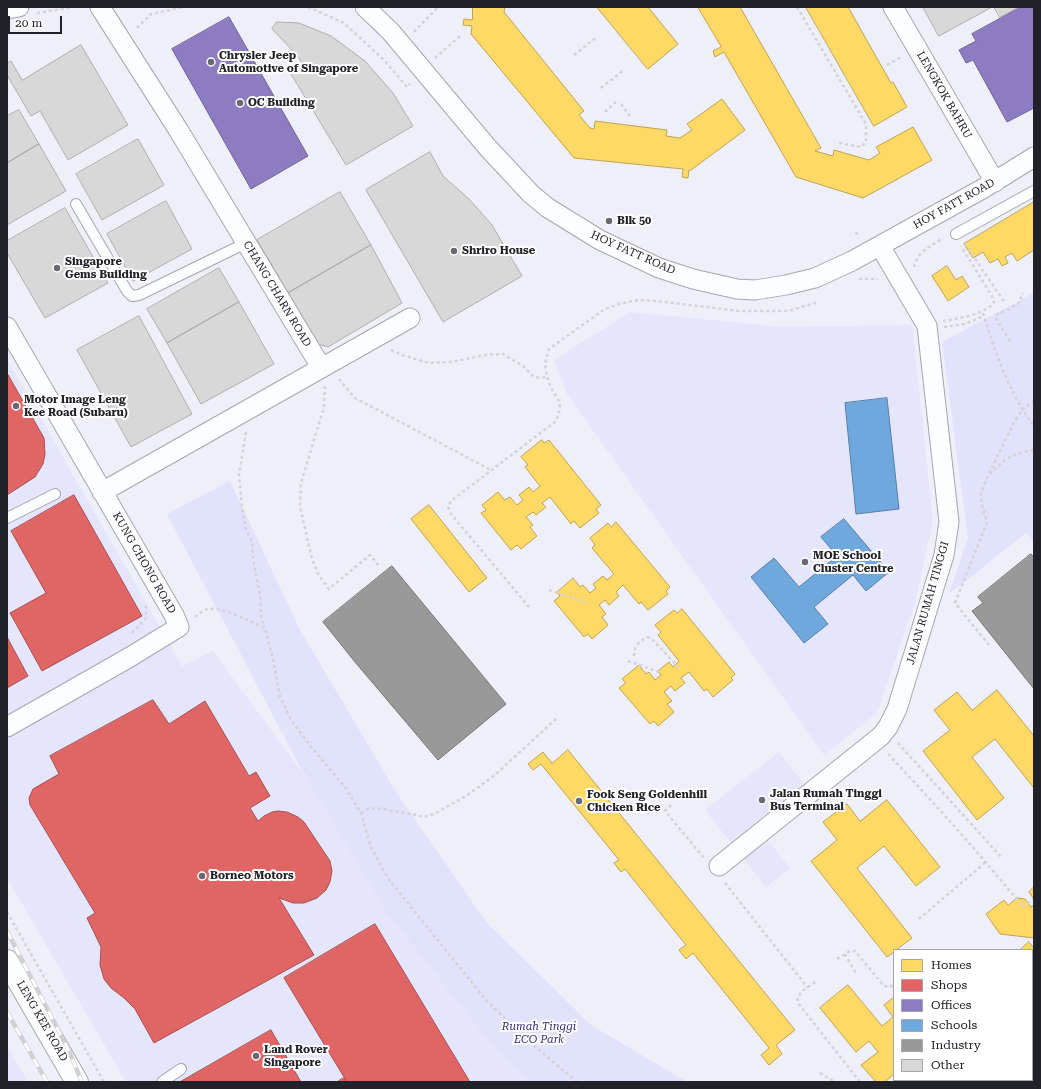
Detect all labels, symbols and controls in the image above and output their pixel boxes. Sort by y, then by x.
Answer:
scale bar [10,8,64,34]
text: 20 m [15,16,42,30]
place label: Chrysler Jeep Automotive of Singapore [219,49,358,75]
street label: LENGKOK BAHRU [914,49,974,141]
marker: Chrysler Jeep Automotive of Singapore [206,57,216,67]
place label: OC Building [248,96,315,110]
marker: OC Building [235,98,245,108]
street label: HOY FATT ROAD [911,176,997,232]
place label: Blk 50 [617,214,651,228]
marker: Blk 50 [604,216,614,226]
street label: HOY FATT ROAD [589,228,677,278]
street label: CHANG CHARN ROAD [240,239,314,349]
place label: Shriro House [462,244,535,258]
marker: Shriro House [449,246,459,256]
place label: Singapore Gems Building [65,255,147,281]
marker: Singapore Gems Building [52,263,62,273]
place label: Motor Image Leng Kee Road (Subaru) [24,393,128,419]
marker: Motor Image Leng Kee Road (Subaru) [11,401,21,411]
street label: KUNG CHONG ROAD [110,510,178,616]
street label: JALAN RUMAH TINGGI [904,540,952,666]
place label: MOE School Cluster Centre [813,549,893,575]
marker: MOE School Cluster Centre [800,557,810,567]
place label: Jalan Rumah Tinggi Bus Terminal [770,787,882,813]
place label: Fook Seng Goldenhill Chicken Rice [587,788,707,814]
marker: Jalan Rumah Tinggi Bus Terminal [757,795,767,805]
marker: Fook Seng Goldenhill Chicken Rice [574,796,584,806]
place label: Borneo Motors [210,869,294,883]
marker: Borneo Motors [197,871,207,881]
legend [893,949,1033,1081]
text: Homes [931,958,971,972]
street label: LENG KEE ROAD [14,978,70,1064]
text: Shops [931,978,967,992]
text: Offices [931,998,972,1012]
text: Schools [931,1018,977,1032]
park label: Rumah Tinggi ECO Park [502,1020,576,1046]
text: Industry [931,1038,981,1052]
place label: Land Rover Singapore [264,1043,328,1069]
marker: Land Rover Singapore [251,1051,261,1061]
text: Other [931,1058,964,1072]

